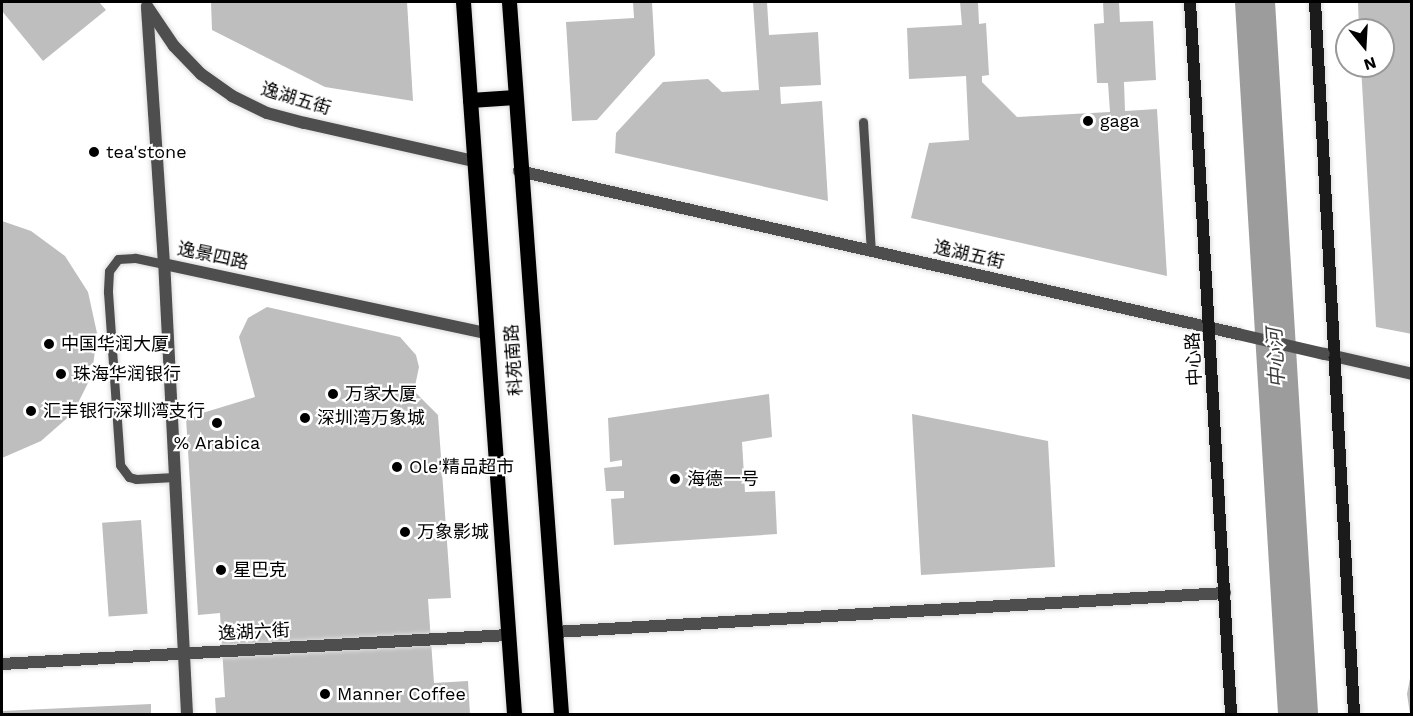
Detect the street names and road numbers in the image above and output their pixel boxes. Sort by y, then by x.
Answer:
street label: 逸湖五街 [258,78,334,120]
street label: 逸湖五街 [931,236,1007,274]
street label: 逸景四路 [176,238,250,274]
street label: 科苑南路 [501,323,527,397]
street label: 中心路 [1182,331,1206,387]
street label: 逸湖六街 [217,619,291,645]

